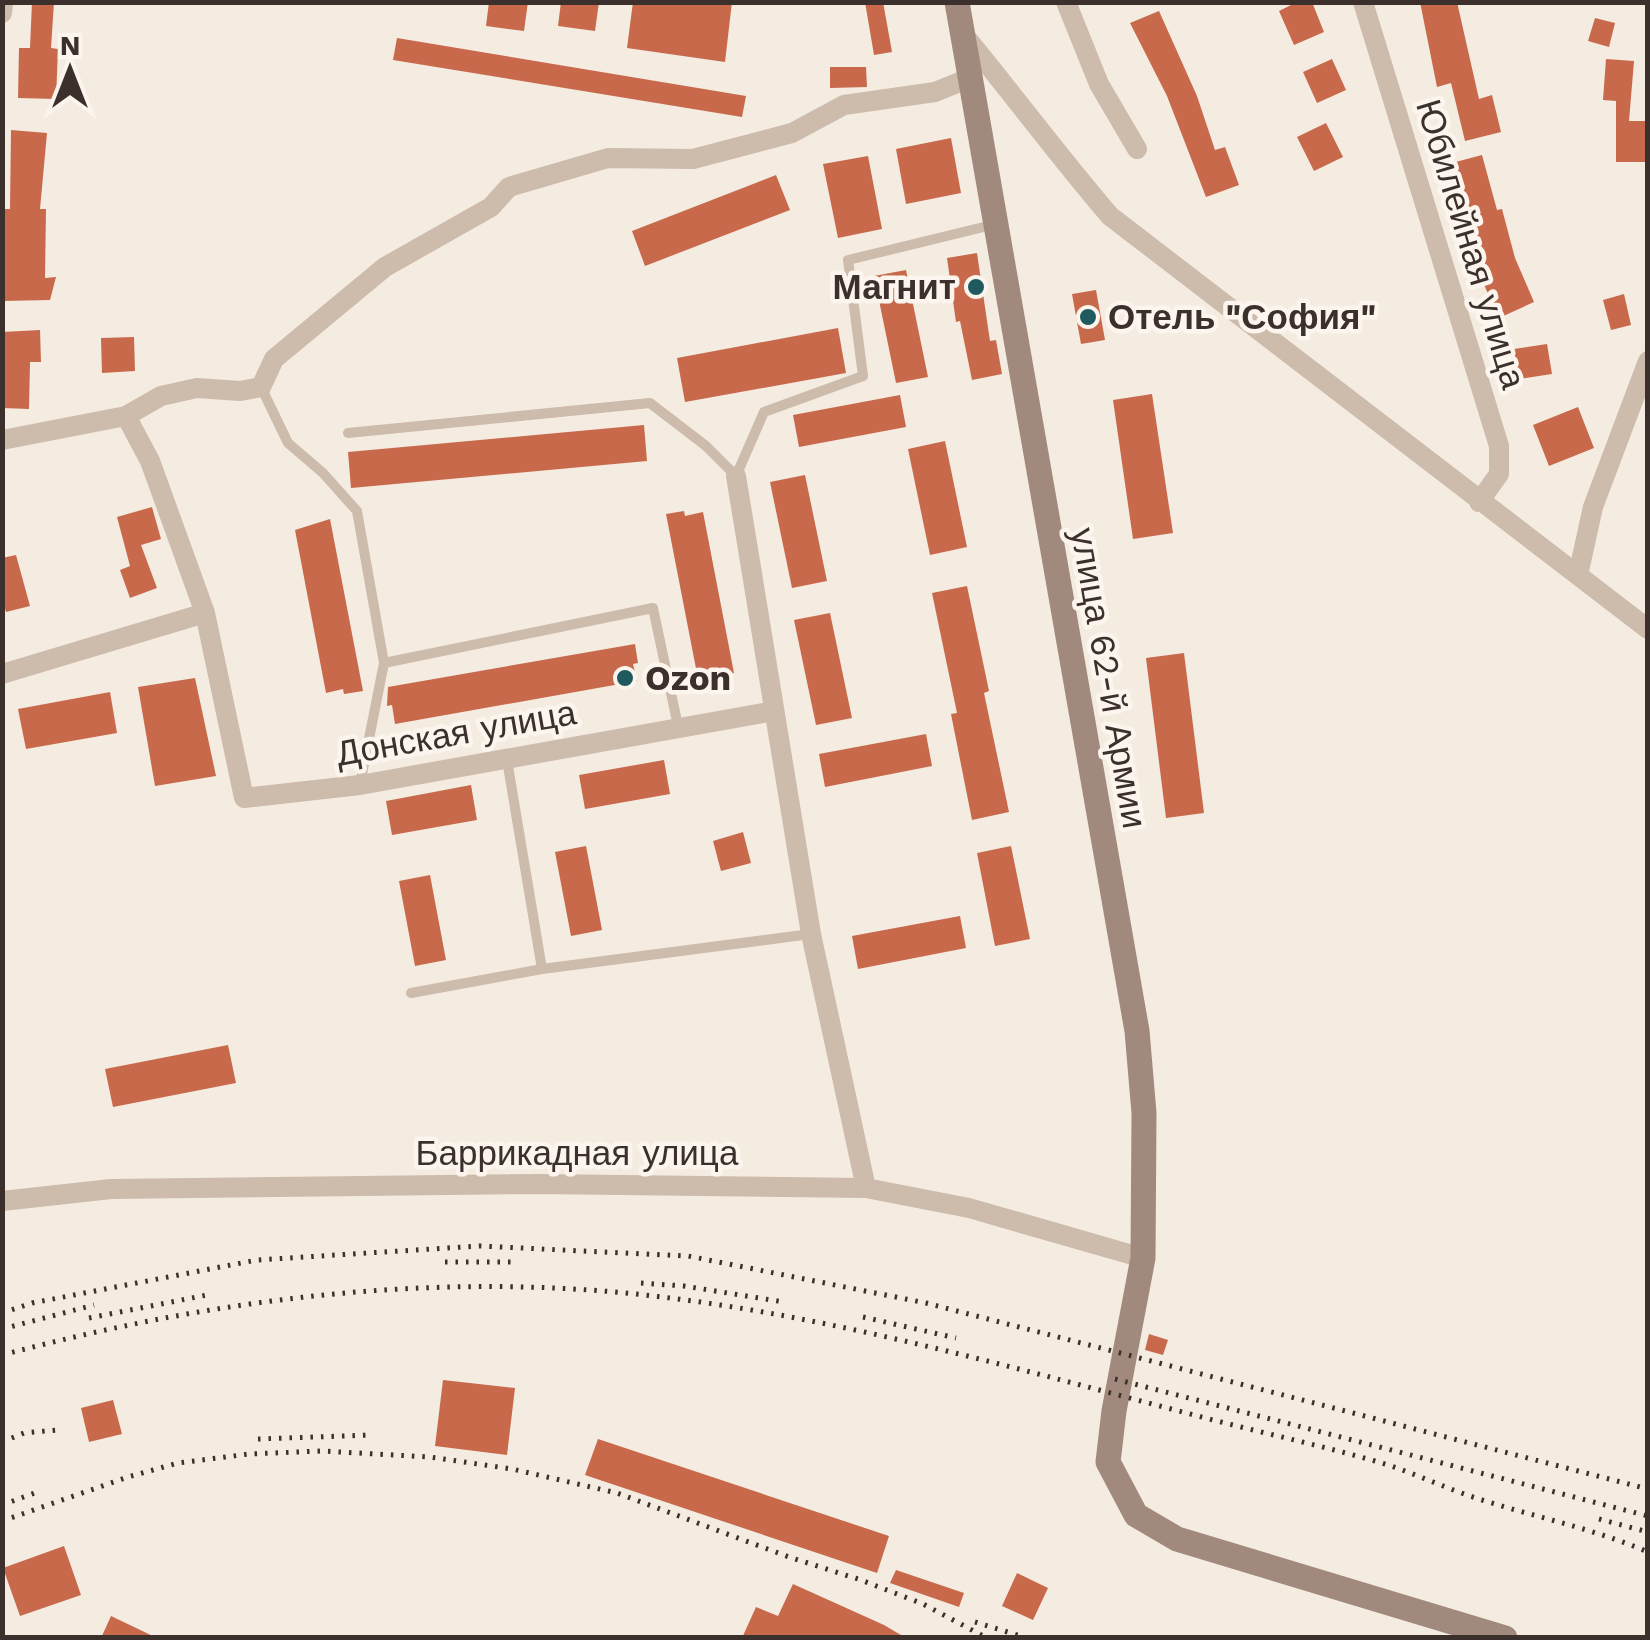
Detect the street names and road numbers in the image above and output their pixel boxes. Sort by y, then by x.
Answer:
street label: Юбилейная улица [1407,94,1535,394]
street label: улица 62-й Армии [1062,524,1156,832]
street label: Донская улица [333,691,580,775]
street label: Баррикадная улица [416,1132,739,1174]

